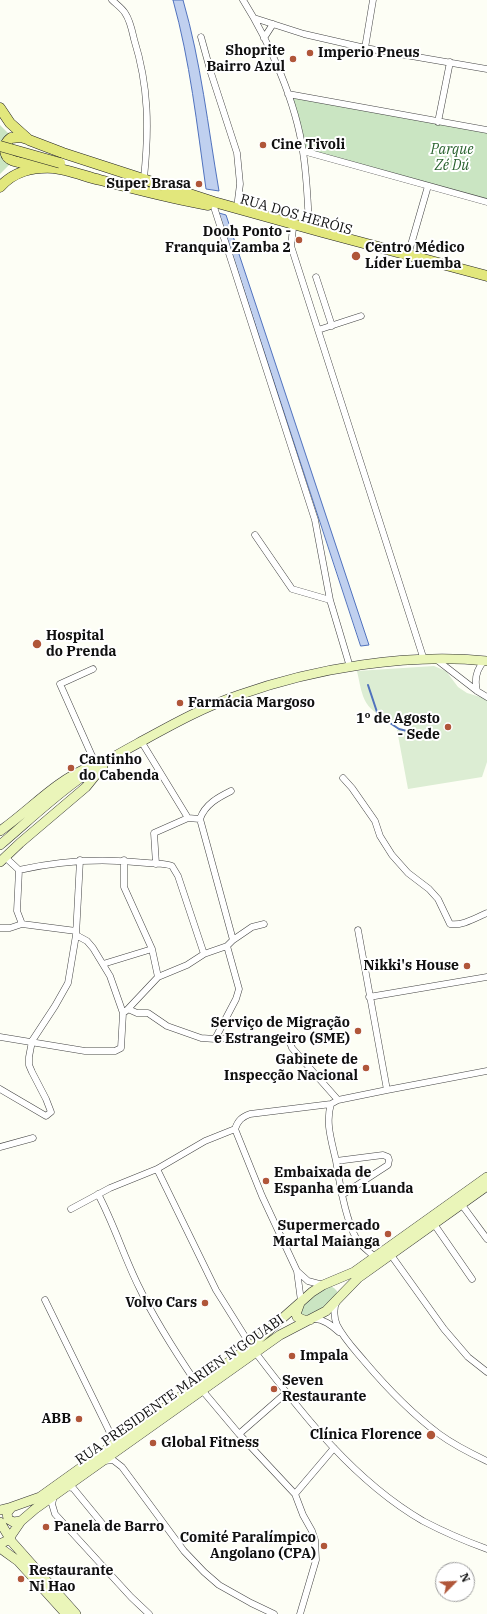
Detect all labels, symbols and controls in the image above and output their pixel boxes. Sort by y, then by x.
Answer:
place label: Shoprite Bairro Azul [207,43,285,76]
place label: Imperio Pneus [318,45,420,61]
marker: Imperio Pneus [305,48,315,58]
marker: Shoprite Bairro Azul [288,54,298,64]
place label: Cine Tivoli [271,137,345,153]
marker: Cine Tivoli [258,140,268,150]
park label: Parque Zé Dú [431,142,473,174]
place label: Super Brasa [106,176,191,192]
marker: Super Brasa [194,179,204,189]
street label: RUA DOS HERÓIS [238,191,354,239]
place label: Dooh Ponto - Franquia Zamba 2 [165,224,291,256]
marker: Dooh Ponto - Franquia Zamba 2 [294,235,304,245]
place label: Centro Médico Líder Luemba [365,240,465,272]
marker: Centro Médico Líder Luemba [350,250,362,262]
place label: Hospital do Prenda [46,628,117,660]
marker: Hospital do Prenda [31,638,43,650]
place label: Farmácia Margoso [188,695,315,711]
marker: Farmácia Margoso [175,698,185,708]
place label: 1º de Agosto - Sede [356,711,440,744]
marker: 1º de Agosto - Sede [443,722,453,732]
place label: Cantinho do Cabenda [79,752,159,784]
marker: Cantinho do Cabenda [66,763,76,773]
place label: Nikki's House [363,958,459,974]
marker: Nikki's House [462,961,472,971]
place label: Serviço de Migração e Estrangeiro (SME) [211,1015,350,1048]
marker: Serviço de Migração e Estrangeiro (SME) [353,1026,363,1036]
place label: Gabinete de Inspecção Nacional [224,1052,358,1084]
marker: Gabinete de Inspecção Nacional [361,1063,371,1073]
place label: Embaixada de Espanha em Luanda [274,1165,413,1198]
marker: Embaixada de Espanha em Luanda [261,1176,271,1186]
place label: Supermercado Martal Maianga [273,1218,380,1250]
marker: Supermercado Martal Maianga [383,1229,393,1239]
place label: Volvo Cars [125,1295,197,1311]
marker: Volvo Cars [200,1298,210,1308]
street label: RUA PRESIDENTE MARIEN N'GOUABI [72,1311,288,1469]
place label: Impala [300,1348,349,1364]
marker: Impala [287,1351,297,1361]
place label: Seven Restaurante [282,1373,366,1406]
marker: Seven Restaurante [269,1384,279,1394]
place label: ABB [42,1411,71,1427]
marker: ABB [74,1414,84,1424]
place label: Clínica Florence [310,1427,422,1443]
marker: Clínica Florence [425,1429,437,1441]
place label: Global Fitness [161,1435,259,1451]
marker: Global Fitness [148,1438,158,1448]
place label: Panela de Barro [54,1519,164,1535]
marker: Panela de Barro [41,1522,51,1532]
place label: Comité Paralímpico Angolano (CPA) [180,1530,316,1562]
marker: Comité Paralímpico Angolano (CPA) [319,1541,329,1551]
north arrow [435,1562,475,1602]
place label: Restaurante Ni Hao [29,1563,113,1596]
text: N [457,1571,473,1584]
marker: Restaurante Ni Hao [16,1574,26,1584]

